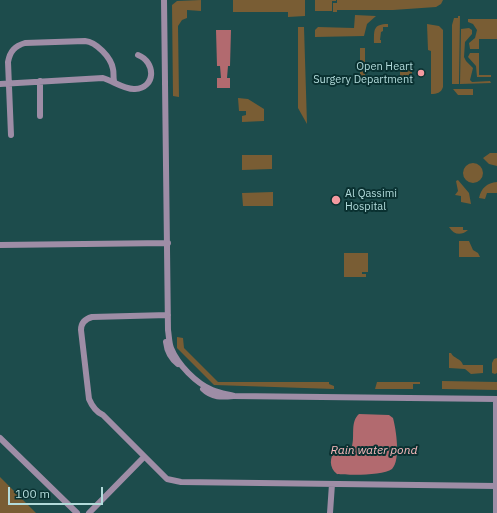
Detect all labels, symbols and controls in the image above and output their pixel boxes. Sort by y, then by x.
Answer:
place label: Open Heart Surgery Department [313,60,413,86]
marker: Open Heart Surgery Department [416,68,426,78]
place label: Al Qassimi Hospital [345,187,397,213]
marker: Al Qassimi Hospital [330,194,342,206]
water label: Rain water pond [331,444,417,458]
scale bar [10,479,105,505]
text: 100 m [15,486,50,501]

